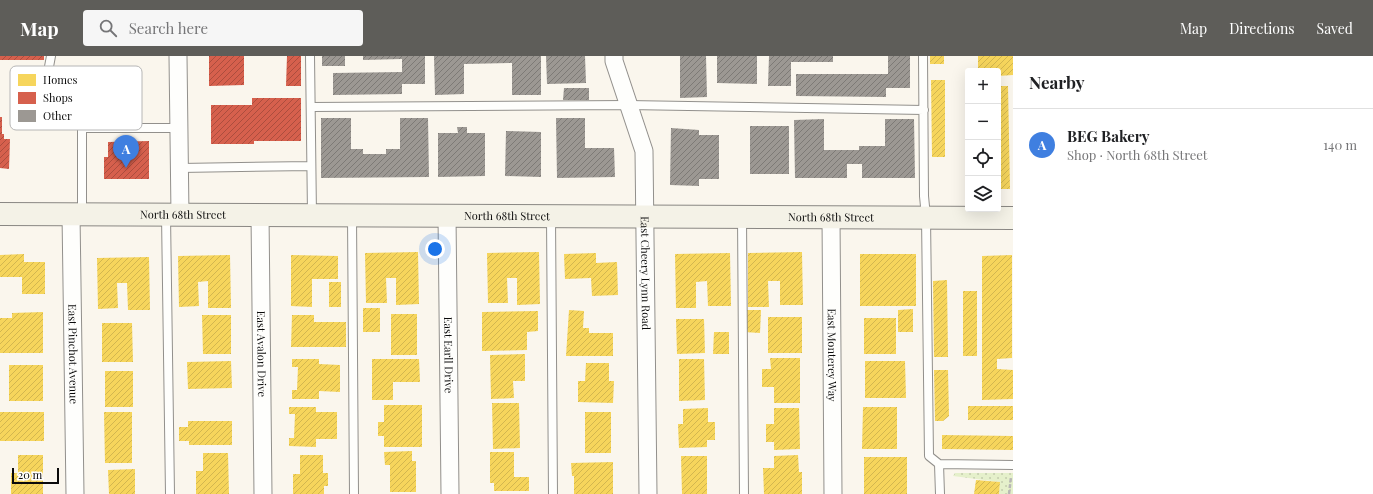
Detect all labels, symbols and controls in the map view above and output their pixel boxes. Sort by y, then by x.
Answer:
search box [83,10,363,46]
text: Map [20,15,59,41]
icon: search [97,17,119,39]
text: Search here [129,18,208,38]
text: Map [1180,19,1207,38]
text: Directions [1229,19,1295,38]
text: Saved [1317,19,1353,38]
legend [10,66,142,130]
map controls [965,68,1001,212]
button: + [965,68,1001,104]
text: Nearby [1029,71,1084,93]
text: Homes [43,72,77,87]
text: Shops [43,90,73,105]
button: − [965,104,1001,140]
text: Other [43,108,72,123]
text: BEG Bakery [1067,126,1150,146]
pin: A [113,135,139,168]
text: A [1038,136,1046,153]
text: 140 m [1323,136,1357,153]
button: locate [965,140,1001,176]
text: Shop · North 68th Street [1067,146,1207,163]
button: layers [965,176,1001,212]
street label: North 68th Street [140,207,226,222]
street label: North 68th Street [464,208,550,223]
street label: North 68th Street [788,209,874,224]
street label: East Cheery Lynn Road [638,216,654,331]
your location [425,239,445,259]
street label: East Pinchot Avenue [65,304,82,405]
street label: East Monterey Way [825,308,840,402]
street label: East Avalon Drive [254,311,270,398]
street label: East Earll Drive [441,317,457,394]
scale bar [12,466,59,485]
text: 20 m [18,467,42,482]

